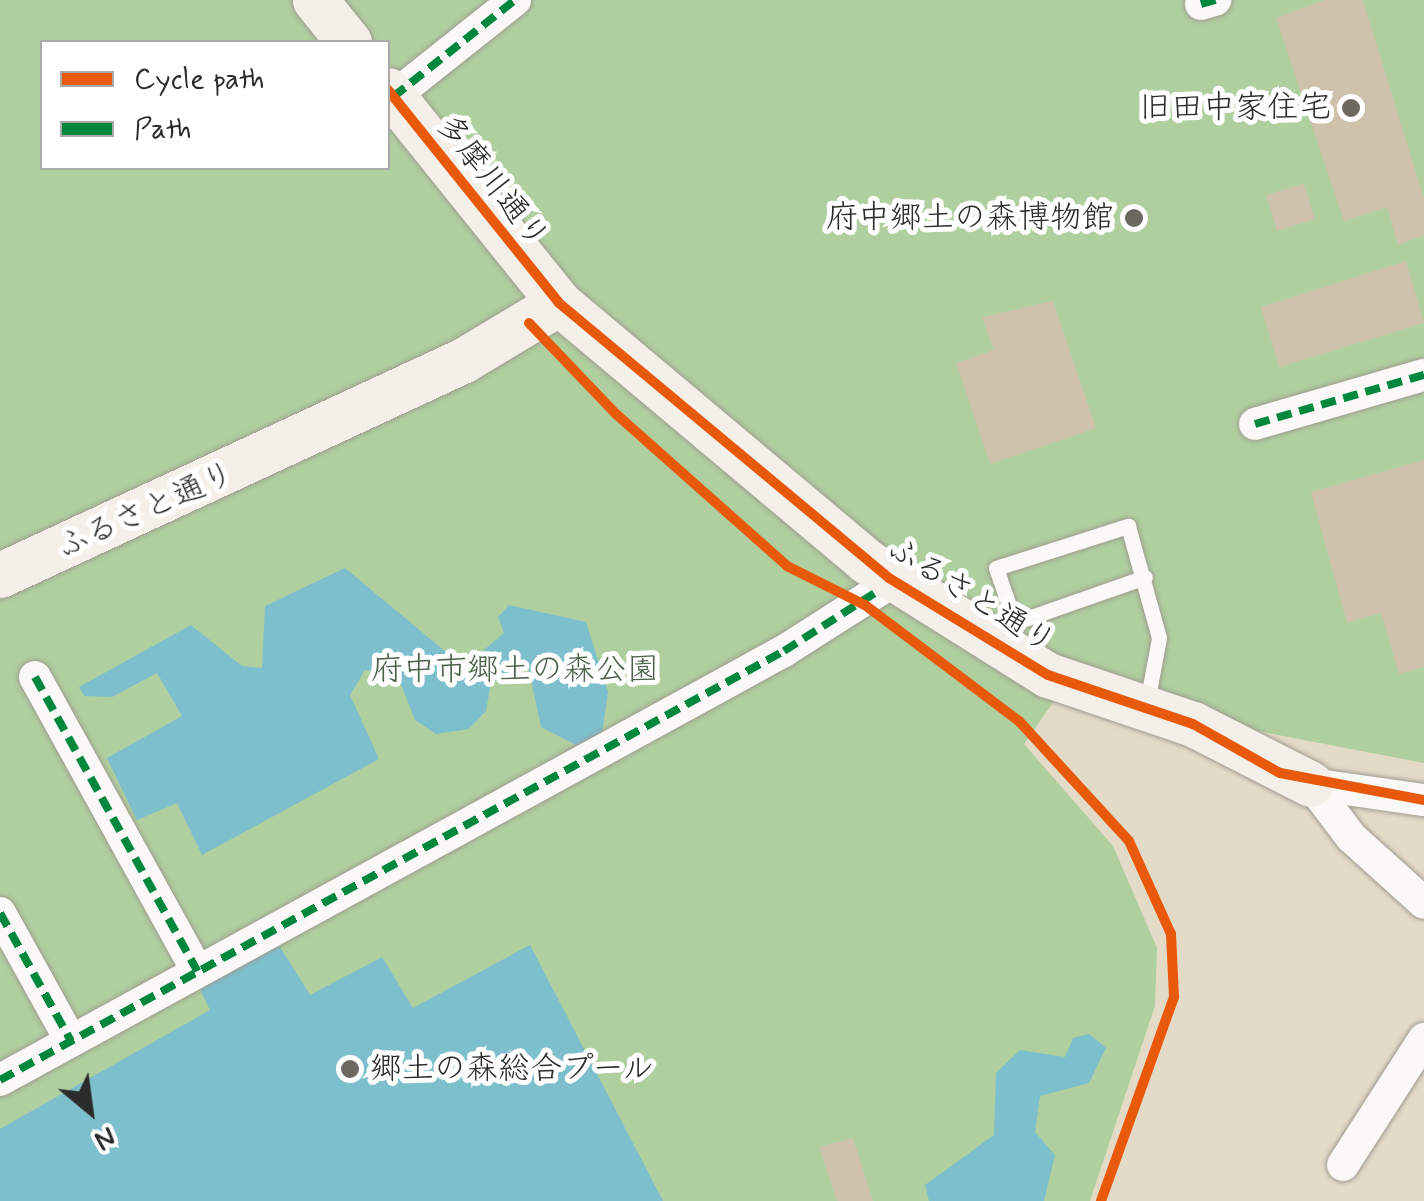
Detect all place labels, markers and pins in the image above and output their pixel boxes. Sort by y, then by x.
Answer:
place label: 旧田中家住宅 [1139,89,1331,127]
marker: 旧田中家住宅 [1340,97,1362,119]
place label: 府中郷土の森博物館 [826,199,1114,237]
marker: 府中郷土の森博物館 [1123,207,1145,229]
place label: 郷土の森総合プール [370,1050,656,1088]
marker: 郷土の森総合プール [339,1058,361,1080]

